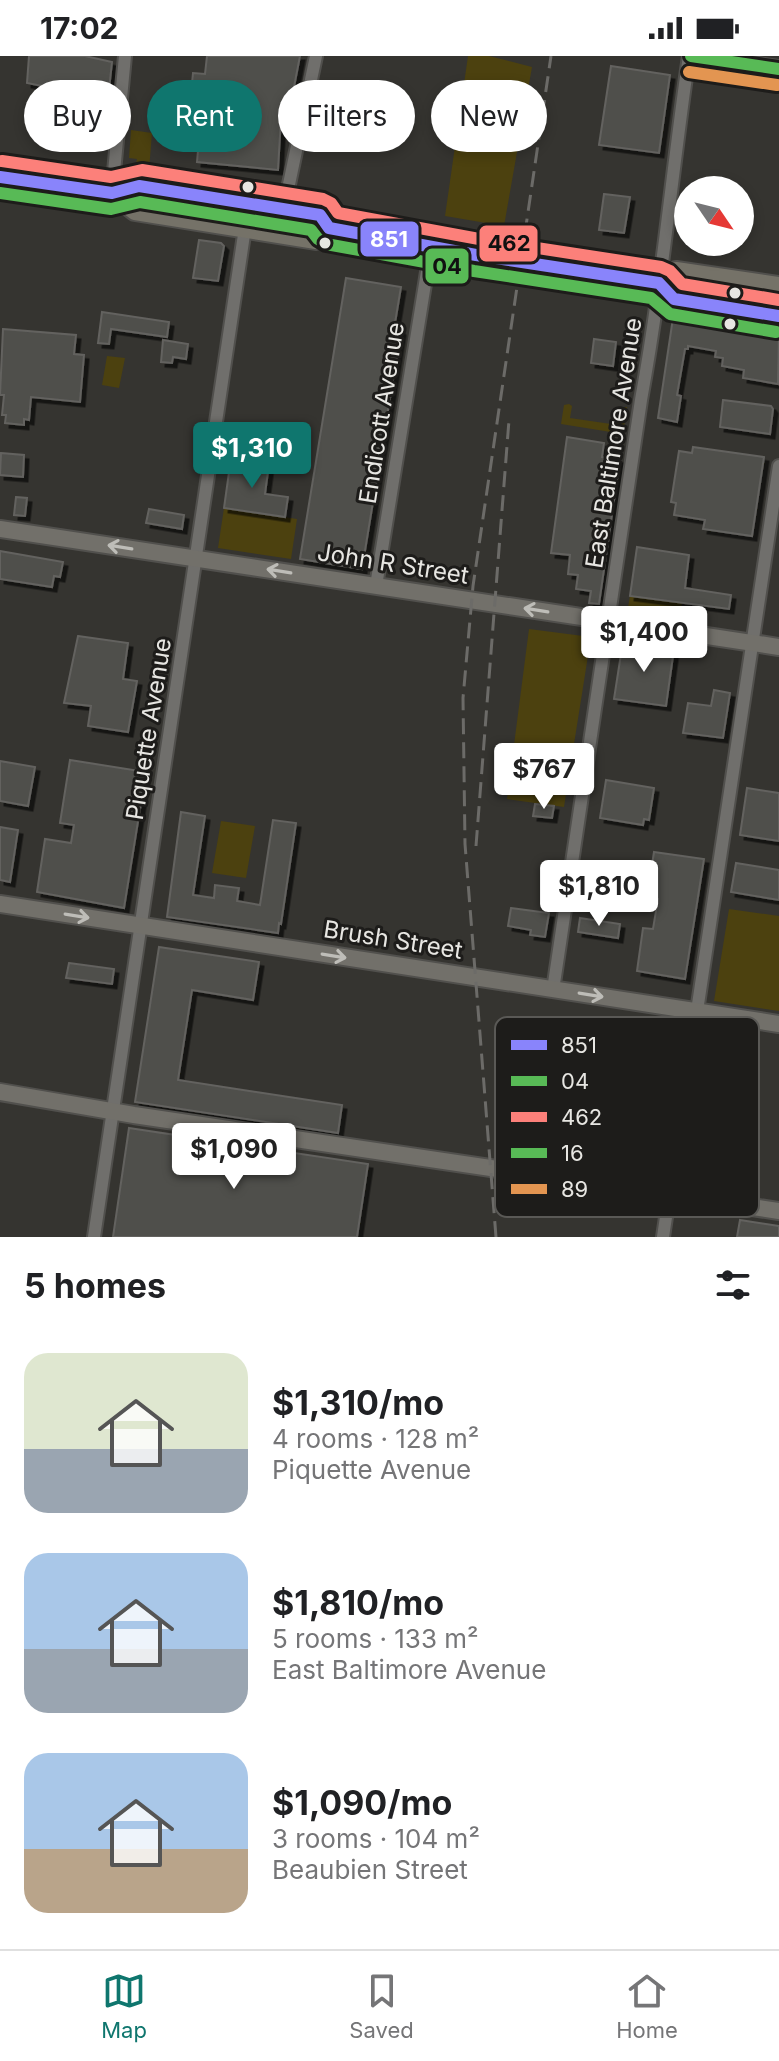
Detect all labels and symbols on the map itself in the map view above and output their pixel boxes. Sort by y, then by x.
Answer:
north arrow [674,176,754,256]
unlabelled marker [240,179,256,195]
line badge: 851 [359,220,420,258]
line badge: 462 [478,224,539,263]
text: 851 [370,226,408,252]
text: 462 [487,230,531,256]
unlabelled marker [317,235,333,251]
line badge: 04 [424,247,470,285]
text: 04 [432,253,462,279]
unlabelled marker [727,285,743,301]
street label: East Baltimore Avenue [579,316,648,570]
unlabelled marker [722,316,738,332]
street label: Endicott Avenue [353,320,410,506]
pin: $1,310 [187,422,317,490]
street label: John R Street [315,537,471,590]
one-way arrow [108,539,133,554]
one-way arrow [267,563,292,578]
one-way arrow [524,602,549,617]
pin: $1,400 [579,606,709,674]
street label: Piquette Avenue [120,636,177,822]
pin: $767 [497,743,591,811]
pin: $1,810 [534,860,664,928]
one-way arrow [64,909,89,924]
street label: Brush Street [322,914,465,965]
one-way arrow [321,949,346,964]
one-way arrow [578,988,603,1003]
legend [495,1017,759,1217]
text: 851 [561,1032,597,1058]
text: 04 [561,1068,589,1094]
text: 462 [561,1104,602,1130]
pin: $1,090 [169,1123,299,1191]
text: 16 [561,1140,584,1166]
text: 89 [561,1176,588,1202]

